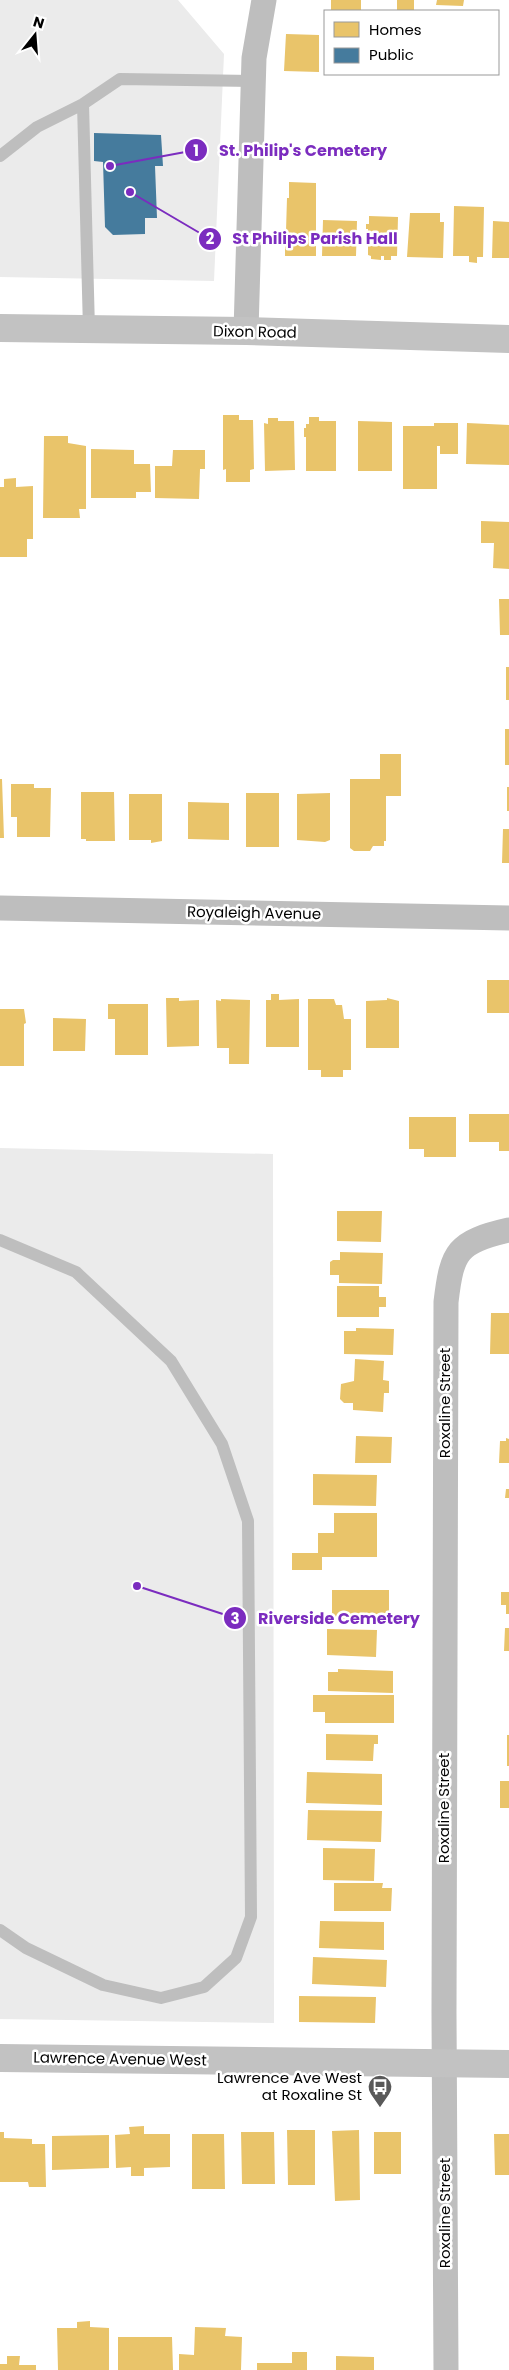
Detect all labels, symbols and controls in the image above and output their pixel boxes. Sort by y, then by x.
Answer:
north arrow [10,10,60,60]
legend [324,10,499,75]
text: N [31,11,47,34]
text: Homes [369,19,422,40]
text: Public [369,44,414,65]
callout: St. Philip's Cemetery [184,135,397,166]
text: St. Philip's Cemetery [219,139,388,162]
text: 1 [193,140,199,161]
callout: St Philips Parish Hall [197,223,408,254]
text: St Philips Parish Hall [232,227,398,250]
text: 2 [206,228,215,249]
street label: Dixon Road [213,320,297,343]
street label: Royaleigh Avenue [187,901,321,924]
street label: Roxaline Street [434,1348,455,1458]
callout: Riverside Cemetery [223,1603,430,1634]
text: Riverside Cemetery [258,1607,421,1630]
text: 3 [230,1608,240,1629]
street label: Roxaline Street [433,1753,454,1863]
street label: Lawrence Avenue West [33,2046,207,2071]
place label: Lawrence Ave West at Roxaline St [217,2067,362,2105]
bus stop icon: Lawrence Ave West at Roxaline St [367,2074,393,2108]
street label: Roxaline Street [434,2158,455,2268]

